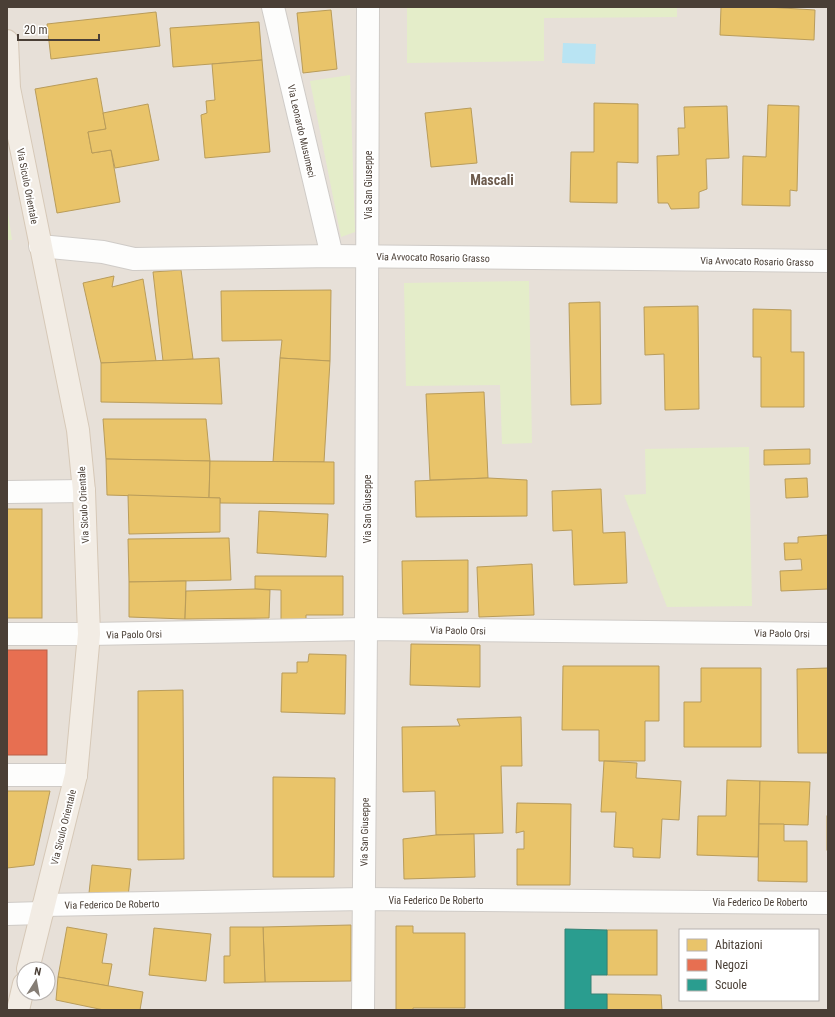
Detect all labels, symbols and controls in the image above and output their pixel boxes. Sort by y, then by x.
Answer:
scale bar [18,16,99,42]
text: 20 m [24,23,48,37]
street label: Via Leonardo Musumeci [285,83,318,179]
street label: Via Siculo Orientale [15,147,40,225]
street label: Via San Giuseppe [363,150,374,219]
district label: Mascali [470,172,514,188]
street label: Via Avvocato Rosario Grasso [376,251,490,264]
street label: Via Avvocato Rosario Grasso [700,255,814,268]
street label: Via Siculo Orientale [76,466,91,544]
street label: Via San Giuseppe [362,474,373,543]
street label: Via Paolo Orsi [430,625,486,636]
street label: Via Paolo Orsi [754,628,810,639]
street label: Via Paolo Orsi [106,629,162,640]
street label: Via Siculo Orientale [49,788,78,866]
street label: Via San Giuseppe [358,797,371,867]
street label: Via Federico De Roberto [388,895,484,906]
street label: Via Federico De Roberto [712,897,808,908]
street label: Via Federico De Roberto [64,898,160,911]
legend [679,929,819,1001]
text: Abitazioni [715,938,763,952]
text: Negozi [715,958,748,972]
north arrow [16,961,56,1001]
text: N [33,965,43,979]
text: Scuole [715,978,747,992]

